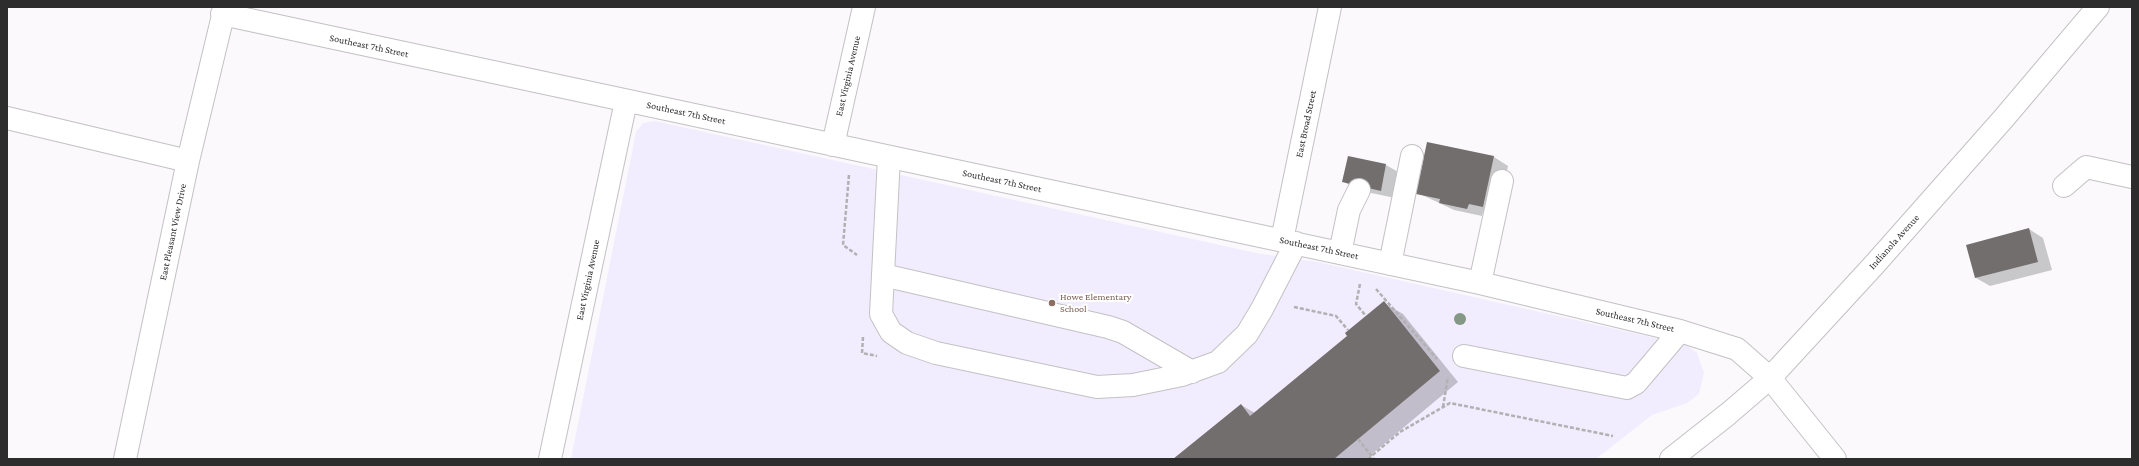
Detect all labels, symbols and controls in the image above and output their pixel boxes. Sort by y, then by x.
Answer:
street label: Southeast 7th Street [328,32,410,60]
street label: East Virginia Avenue [833,35,863,117]
street label: East Broad Street [1293,89,1319,159]
street label: Southeast 7th Street [645,99,727,127]
street label: Southeast 7th Street [961,167,1043,195]
street label: East Pleasant View Drive [157,183,189,281]
street label: Indianola Avenue [1866,212,1922,272]
street label: Southeast 7th Street [1278,234,1360,262]
street label: East Virginia Avenue [574,239,602,321]
place label: Howe Elementary School [1060,291,1131,314]
marker: Howe Elementary School [1047,298,1057,308]
street label: Southeast 7th Street [1595,305,1675,335]

